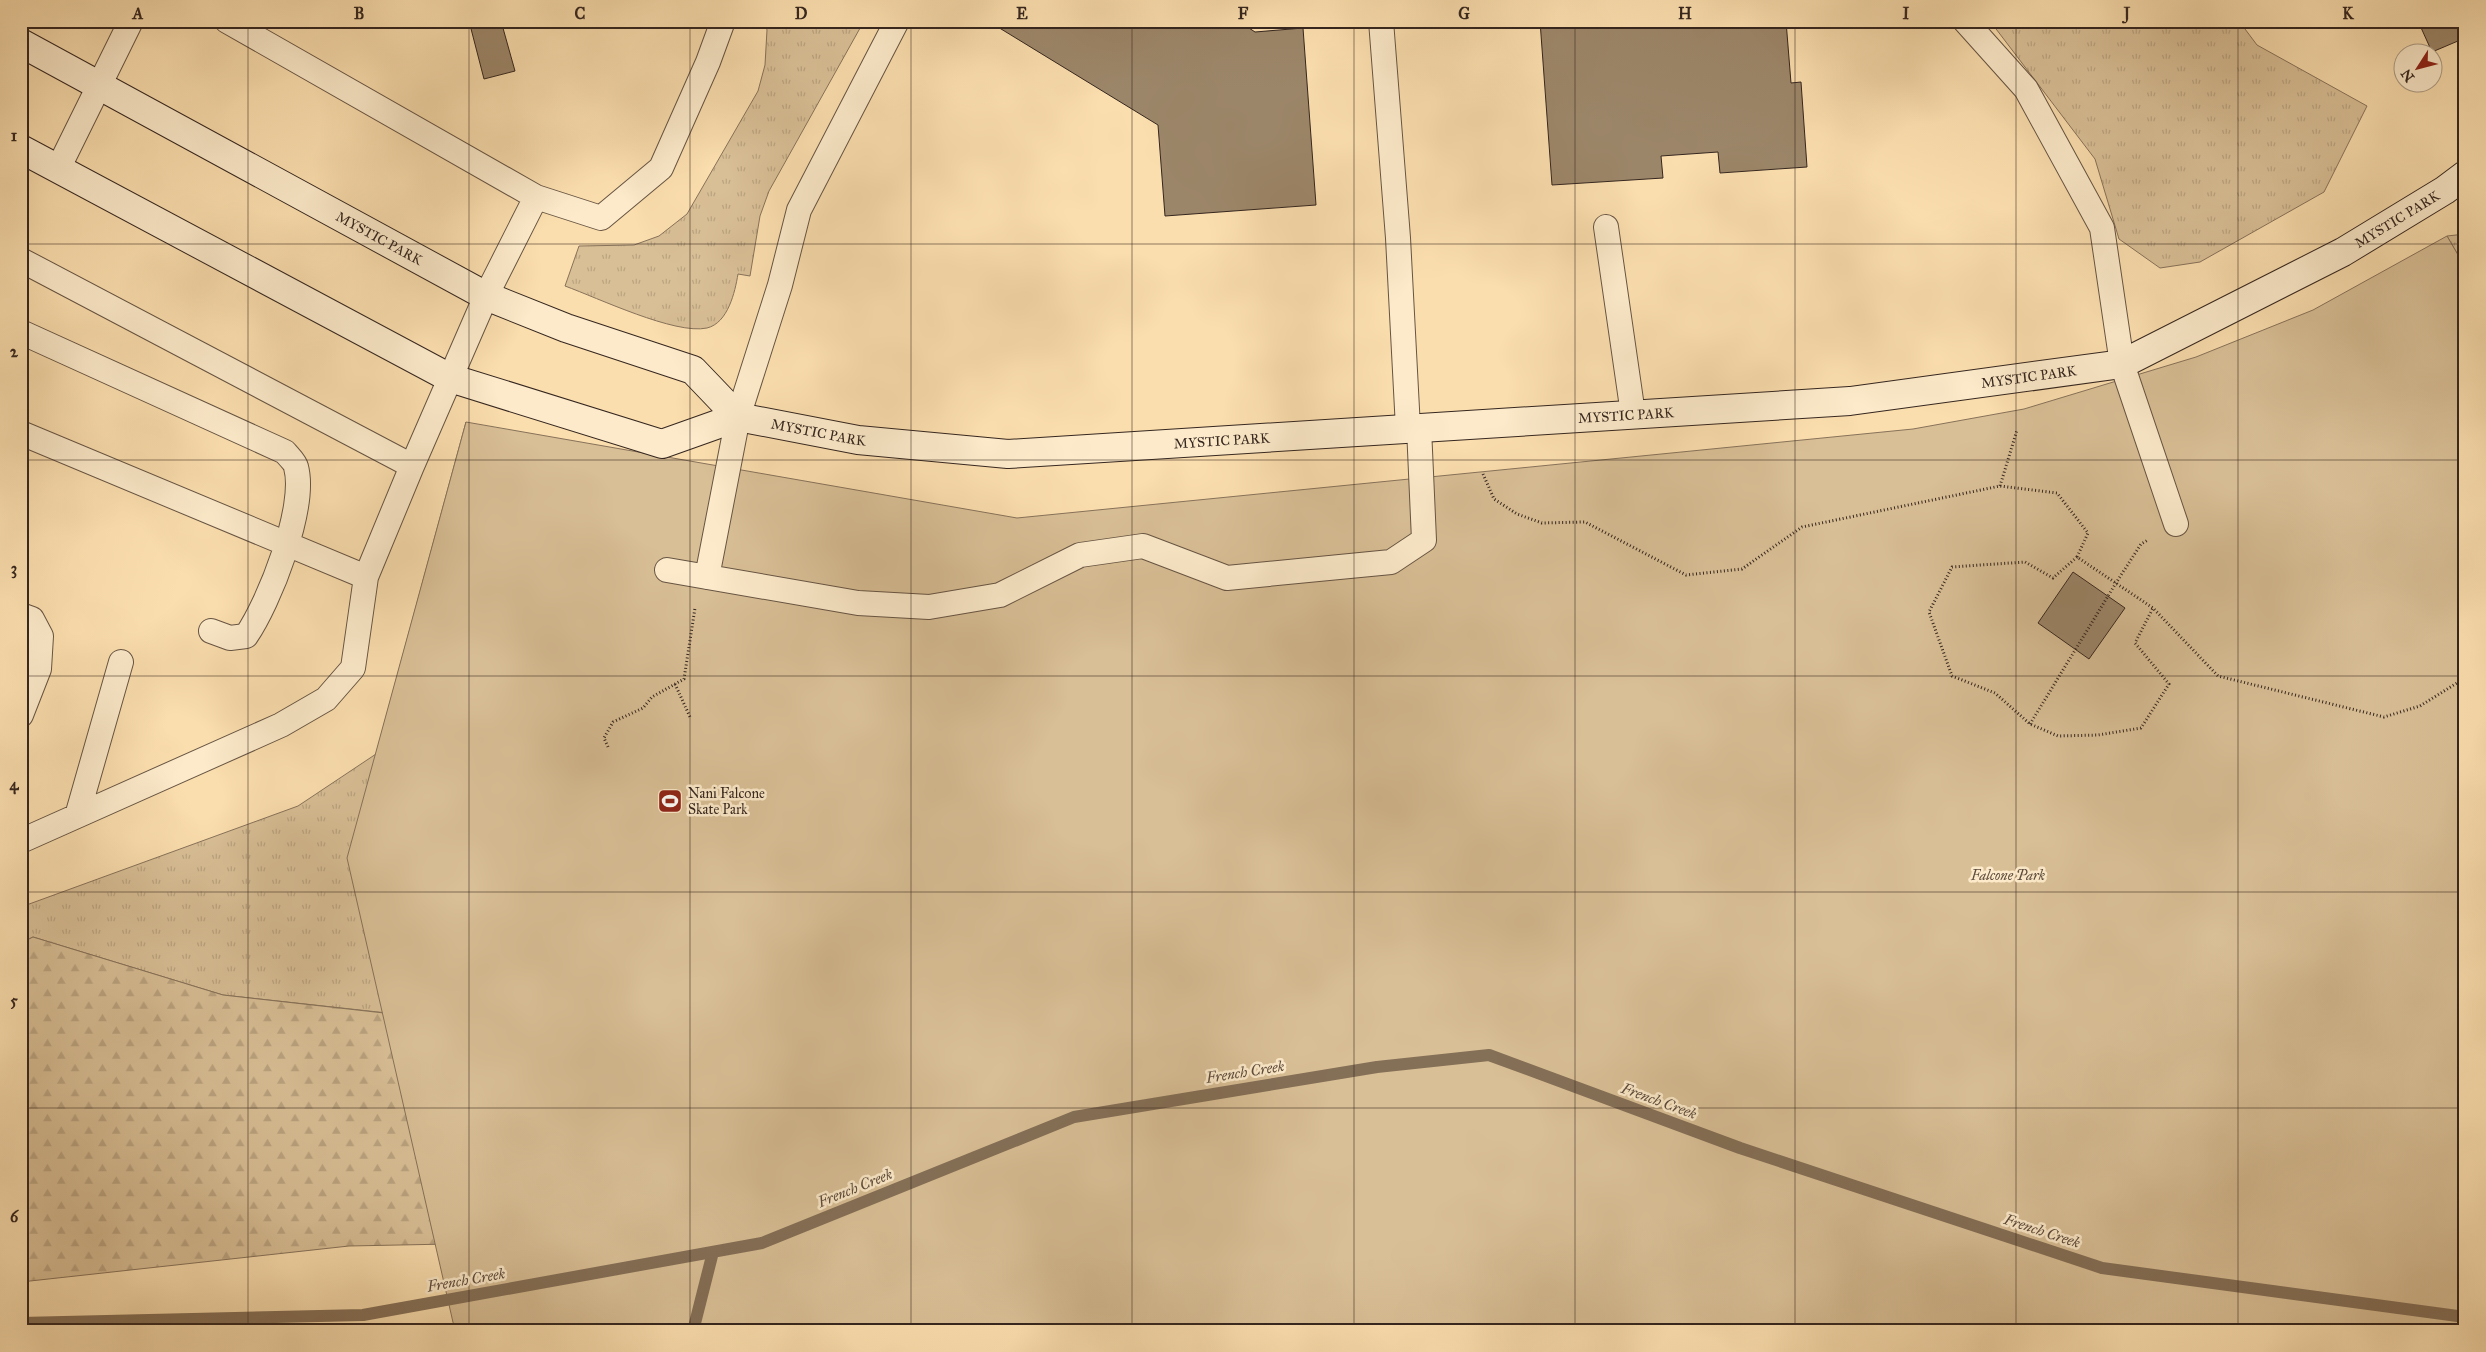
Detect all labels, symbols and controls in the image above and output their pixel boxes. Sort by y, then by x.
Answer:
text: A [132,4,144,23]
text: B [354,4,364,23]
text: C [575,4,586,23]
text: D [795,4,808,23]
text: E [1016,4,1028,23]
text: F [1238,4,1249,23]
text: G [1458,4,1470,23]
text: H [1678,4,1692,23]
text: I [1903,4,1910,23]
text: J [2122,4,2131,24]
text: K [2342,4,2354,23]
north arrow [2394,42,2444,92]
text: N [2397,65,2418,85]
text: 1 [11,126,18,145]
street label: MYSTIC PARK [2352,187,2444,252]
street label: MYSTIC PARK [333,208,426,269]
text: 2 [10,342,19,361]
street label: MYSTIC PARK [1980,362,2079,392]
street label: MYSTIC PARK [1577,404,1676,427]
street label: MYSTIC PARK [770,416,868,450]
street label: MYSTIC PARK [1173,429,1271,453]
text: 3 [11,559,17,579]
text: 4 [10,775,20,795]
place label: Nani Falcone Skate Park [688,785,765,818]
sports icon: Nani Falcone Skate Park [657,788,683,814]
park label: Falcone Park [1970,867,2046,884]
text: 5 [10,991,18,1010]
water label: French Creek [1204,1057,1286,1087]
water label: French Creek [1618,1079,1699,1123]
water label: French Creek [814,1165,895,1211]
text: 6 [10,1207,19,1226]
water label: French Creek [2001,1210,2083,1252]
water label: French Creek [425,1264,507,1296]

